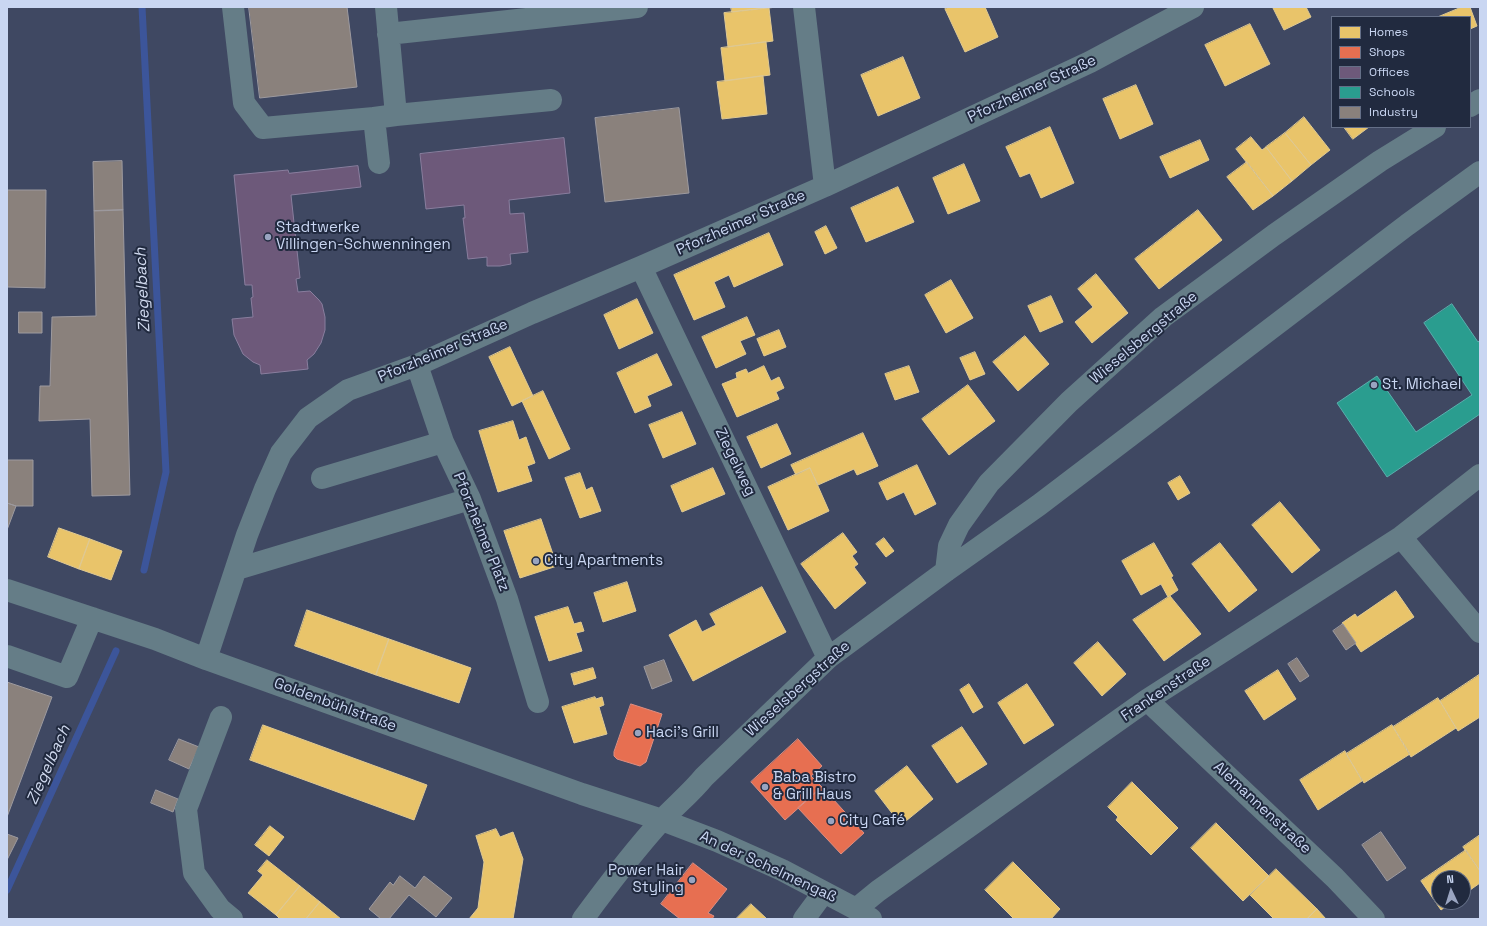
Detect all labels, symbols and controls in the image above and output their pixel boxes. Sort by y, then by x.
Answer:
legend [1331,16,1471,128]
text: Homes [1369,24,1408,40]
text: Shops [1369,44,1405,60]
street label: Pforzheimer Straße [965,51,1099,127]
text: Offices [1369,64,1409,80]
text: Schools [1369,84,1415,100]
text: Industry [1369,104,1418,120]
street label: Pforzheimer Straße [674,186,808,260]
place label: Stadtwerke Villingen-Schwenningen [276,219,451,254]
marker: Stadtwerke Villingen-Schwenningen [263,232,273,242]
water label: Ziegelbach [131,247,155,333]
street label: Wieselsbergstraße [1087,288,1201,388]
street label: Pforzheimer Straße [375,315,511,387]
place label: St. Michael [1382,376,1462,394]
marker: St. Michael [1369,380,1379,390]
street label: Ziegelweg [711,425,759,499]
street label: Pforzheimer Platz [449,470,513,594]
place label: City Apartments [544,552,663,570]
marker: City Apartments [531,556,541,566]
street label: Wieselsbergstraße [742,637,854,741]
street label: Frankenstraße [1118,652,1214,726]
street label: Goldenbühlstraße [271,674,399,736]
water label: Ziegelbach [23,722,75,808]
place label: Haci's Grill [646,724,719,742]
marker: Haci's Grill [633,728,643,738]
street label: Alemannenstraße [1209,758,1315,858]
place label: Baba Bistro & Grill Haus [773,769,857,804]
marker: Baba Bistro & Grill Haus [760,782,770,792]
place label: City Café [839,812,905,830]
marker: City Café [826,816,836,826]
street label: An der Schelmengaß [697,827,839,907]
place label: Power Hair Styling [608,862,684,897]
north arrow [1431,870,1471,910]
text: N [1446,872,1454,886]
marker: Power Hair Styling [687,875,697,885]

